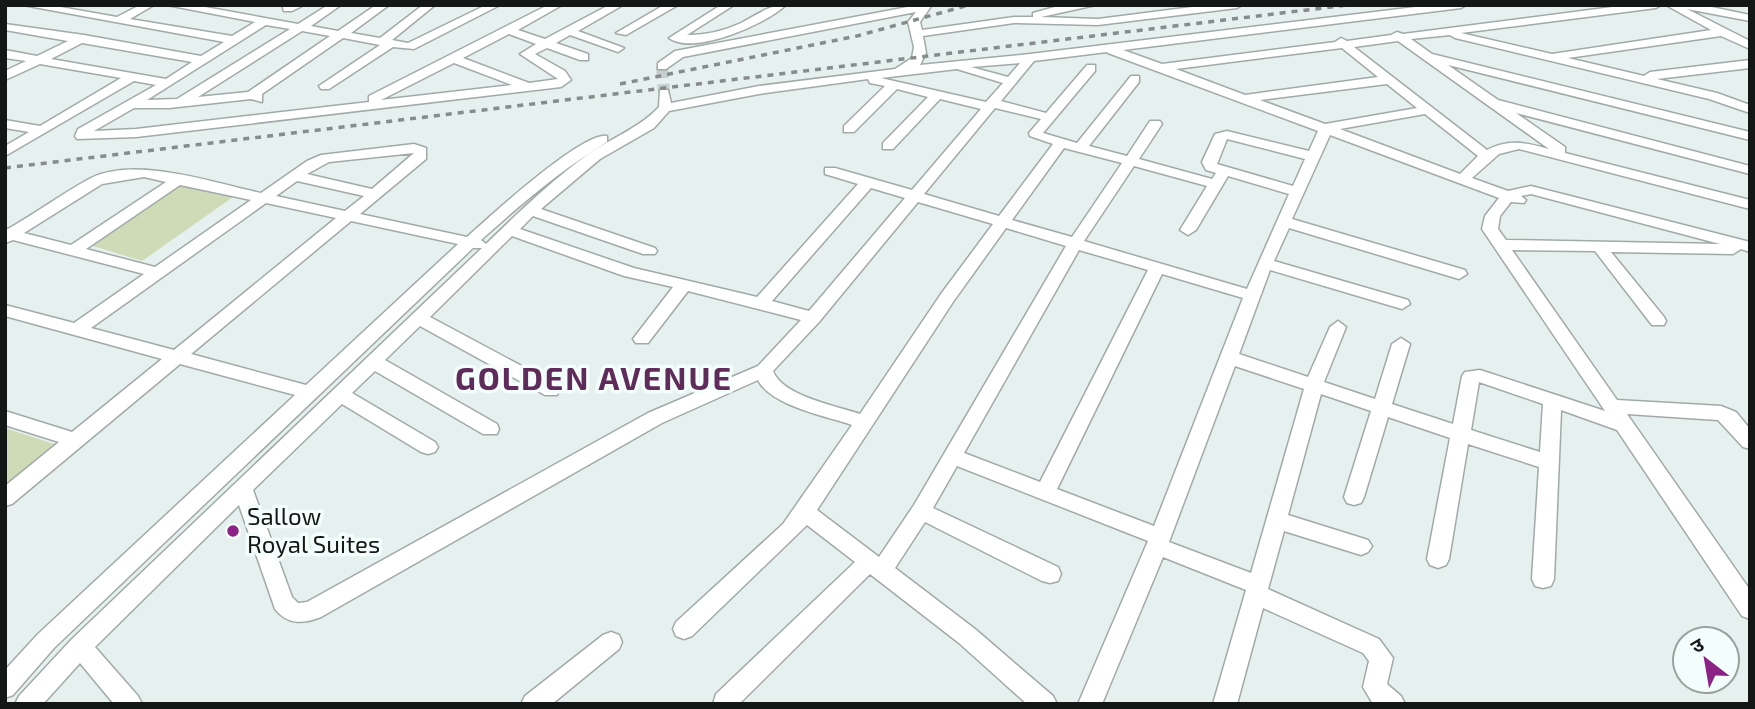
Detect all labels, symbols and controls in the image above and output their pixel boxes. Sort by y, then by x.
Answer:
district label: GOLDEN AVENUE [455,358,733,396]
place label: Sallow Royal Suites [247,501,380,558]
marker: Sallow Royal Suites [225,523,241,539]
north arrow [1671,625,1741,695]
text: उ [1686,632,1708,658]

